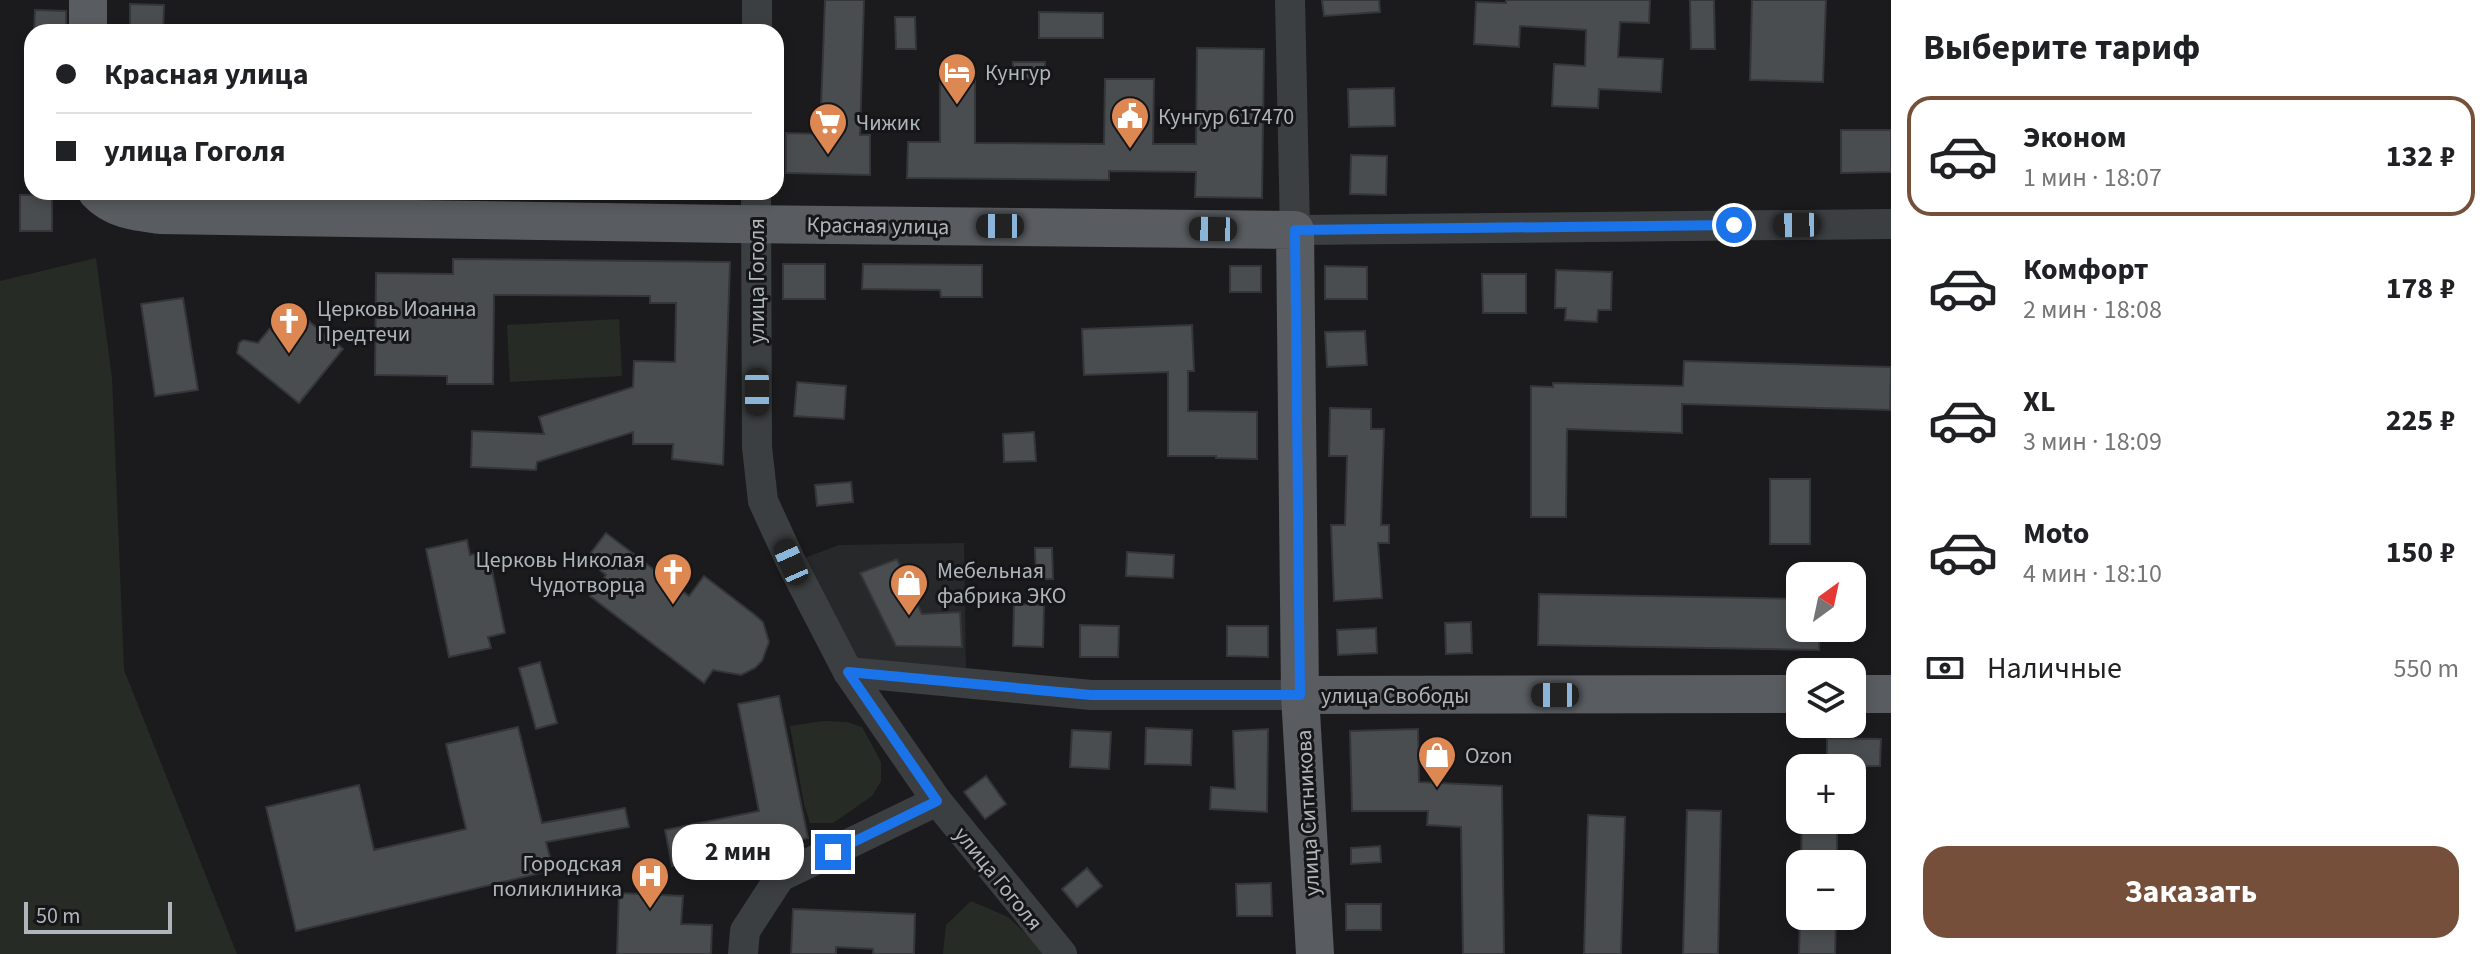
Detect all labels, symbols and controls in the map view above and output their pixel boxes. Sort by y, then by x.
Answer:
text: Выберите тариф [1923,22,2200,73]
hotel icon: Кунгур [936,51,978,106]
text: Красная улица [104,53,308,96]
place label: Кунгур [985,57,1051,89]
public building icon: Кунгур 617470 [1109,95,1151,150]
supermarket icon: Чижик [807,101,849,156]
place label: Кунгур 617470 [1158,101,1294,133]
place label: Чижик [856,107,920,139]
text: Эконом [2023,116,2127,159]
icon: car [1927,120,1999,192]
text: улица Гоголя [104,130,286,173]
text: 132 ₽ [2386,135,2455,178]
text: 1 мин · 18:07 [2023,159,2162,196]
route start [1716,207,1752,243]
street label: Красная улица [806,209,950,243]
car [1773,213,1821,237]
car [976,214,1024,238]
car [1189,217,1237,241]
street label: улица Гоголя [741,218,773,344]
text: Комфорт [2023,248,2149,291]
icon: car [1927,252,1999,324]
text: 178 ₽ [2386,267,2455,310]
text: 2 мин · 18:08 [2023,291,2162,328]
place label: Церковь Иоанна Предтечи [317,293,476,350]
church icon: Церковь Иоанна Предтечи [268,300,310,355]
car [745,368,769,416]
text: XL [2023,380,2056,423]
icon: car [1927,384,1999,456]
text: 225 ₽ [2386,399,2455,442]
text: 3 мин · 18:09 [2023,423,2162,460]
text: Moto [2023,512,2089,555]
icon: car [1927,516,1999,588]
text: 150 ₽ [2386,531,2455,574]
car [770,535,812,589]
place label: Церковь Николая Чудотворца [475,544,645,601]
church icon: Церковь Николая Чудотворца [652,551,694,606]
place label: Мебельная фабрика ЭКО [937,555,1066,612]
text: 4 мин · 18:10 [2023,555,2162,592]
shop icon: Мебельная фабрика ЭКО [888,562,930,617]
north arrow [1786,562,1866,642]
map controls [1786,562,1866,930]
icon: cash [1923,646,1967,690]
text: Наличные [1987,647,2122,690]
text: 550 m [2393,650,2459,687]
button: layers [1786,658,1866,738]
street label: улица Свободы [1321,680,1469,712]
car [1531,683,1579,707]
street label: улица Ситникова [1288,729,1328,897]
shop icon: Ozon [1416,734,1458,789]
place label: Ozon [1465,740,1513,772]
button: + [1786,754,1866,834]
street label: улица Гоголя [946,820,1050,938]
callout: 2 мин [673,824,805,880]
text: 2 мин [705,833,771,870]
route end [815,834,851,870]
button: Заказать [1923,846,2459,938]
place label: Городская поликлиника [492,848,622,905]
button: − [1786,850,1866,930]
hospital icon: Городская поликлиника [629,855,671,910]
scale bar [24,898,172,934]
text: 50 m [36,900,81,932]

